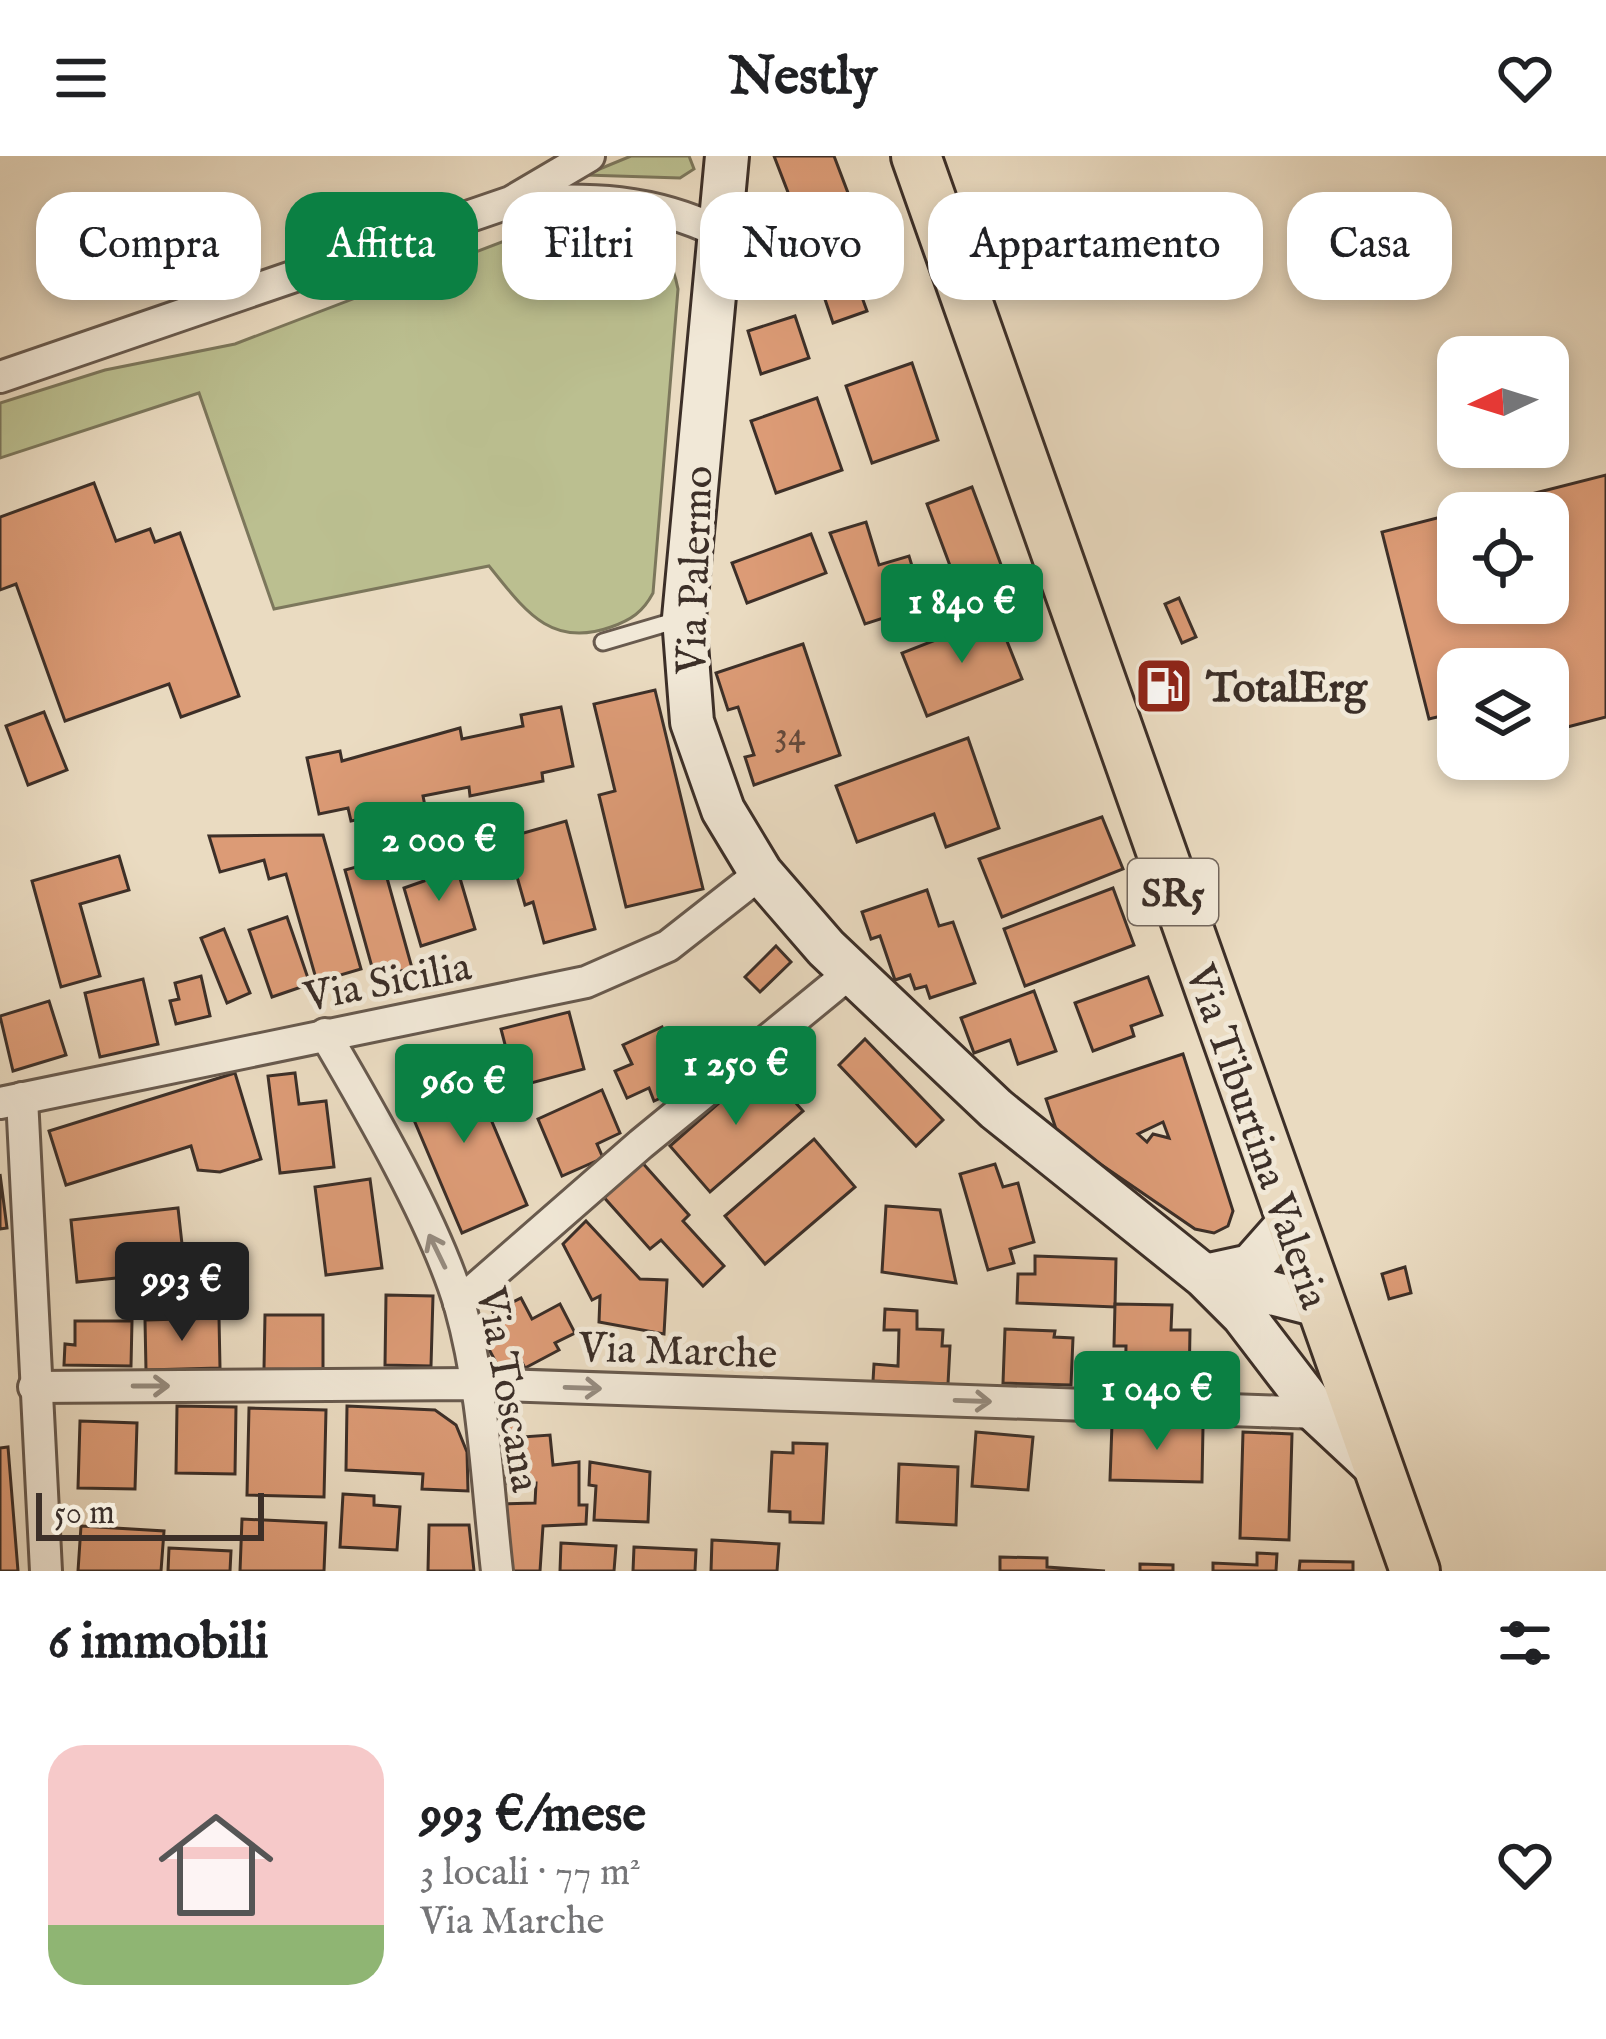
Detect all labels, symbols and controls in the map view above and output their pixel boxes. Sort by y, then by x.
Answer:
text: Nestly [729,44,877,113]
icon: menu [48,45,114,111]
icon: heart [1492,45,1558,111]
chip: Compra [36,192,261,300]
chip: Affitta [285,192,478,300]
chip: Filtri [502,192,676,300]
chip: Nuovo [700,192,904,300]
chip: Appartamento [928,192,1263,300]
chip: Casa [1287,192,1452,300]
north arrow [1437,336,1569,468]
map controls [1437,336,1569,780]
street label: Via Palermo [666,465,727,677]
button: locate [1437,492,1569,624]
pin: 1 840 € [851,564,1073,666]
text: 1 840 € [908,578,1016,627]
button: layers [1437,648,1569,780]
fuel station icon: TotalErg [1133,655,1195,717]
place label: TotalErg [1205,663,1368,716]
house number: 34 [774,712,806,758]
pin: 2 000 € [328,802,550,904]
text: 2 000 € [381,816,497,865]
road number: SR5 [1128,859,1218,925]
street label: Via Sicilia [299,941,476,1026]
street label: Via Tiburtina Valeria [1172,957,1340,1317]
pin: 1 250 € [625,1026,847,1128]
text: 1 250 € [683,1040,789,1089]
pin: 960 € [380,1044,548,1146]
text: 960 € [422,1058,506,1107]
one-way arrow [425,1234,447,1270]
pin: 993 € [98,1242,266,1344]
text: 993 € [142,1256,222,1305]
street label: Via Toscana [462,1282,551,1497]
street label: Via Marche [577,1323,778,1382]
pin: 1 040 € [1046,1351,1268,1453]
text: 1 040 € [1101,1365,1213,1414]
one-way arrow [131,1375,170,1397]
one-way arrow [563,1376,602,1399]
one-way arrow [953,1390,992,1413]
scale bar [36,1487,264,1540]
text: 50 m [54,1493,115,1535]
icon: filters [1492,1610,1558,1676]
text: 6 immobili [48,1611,269,1676]
text: 993 €/mese [420,1784,646,1849]
icon: home [144,1793,288,1937]
icon: heart [1492,1832,1558,1898]
text: 3 locali · 77 m² [420,1849,641,1898]
text: Via Marche [420,1898,604,1947]

